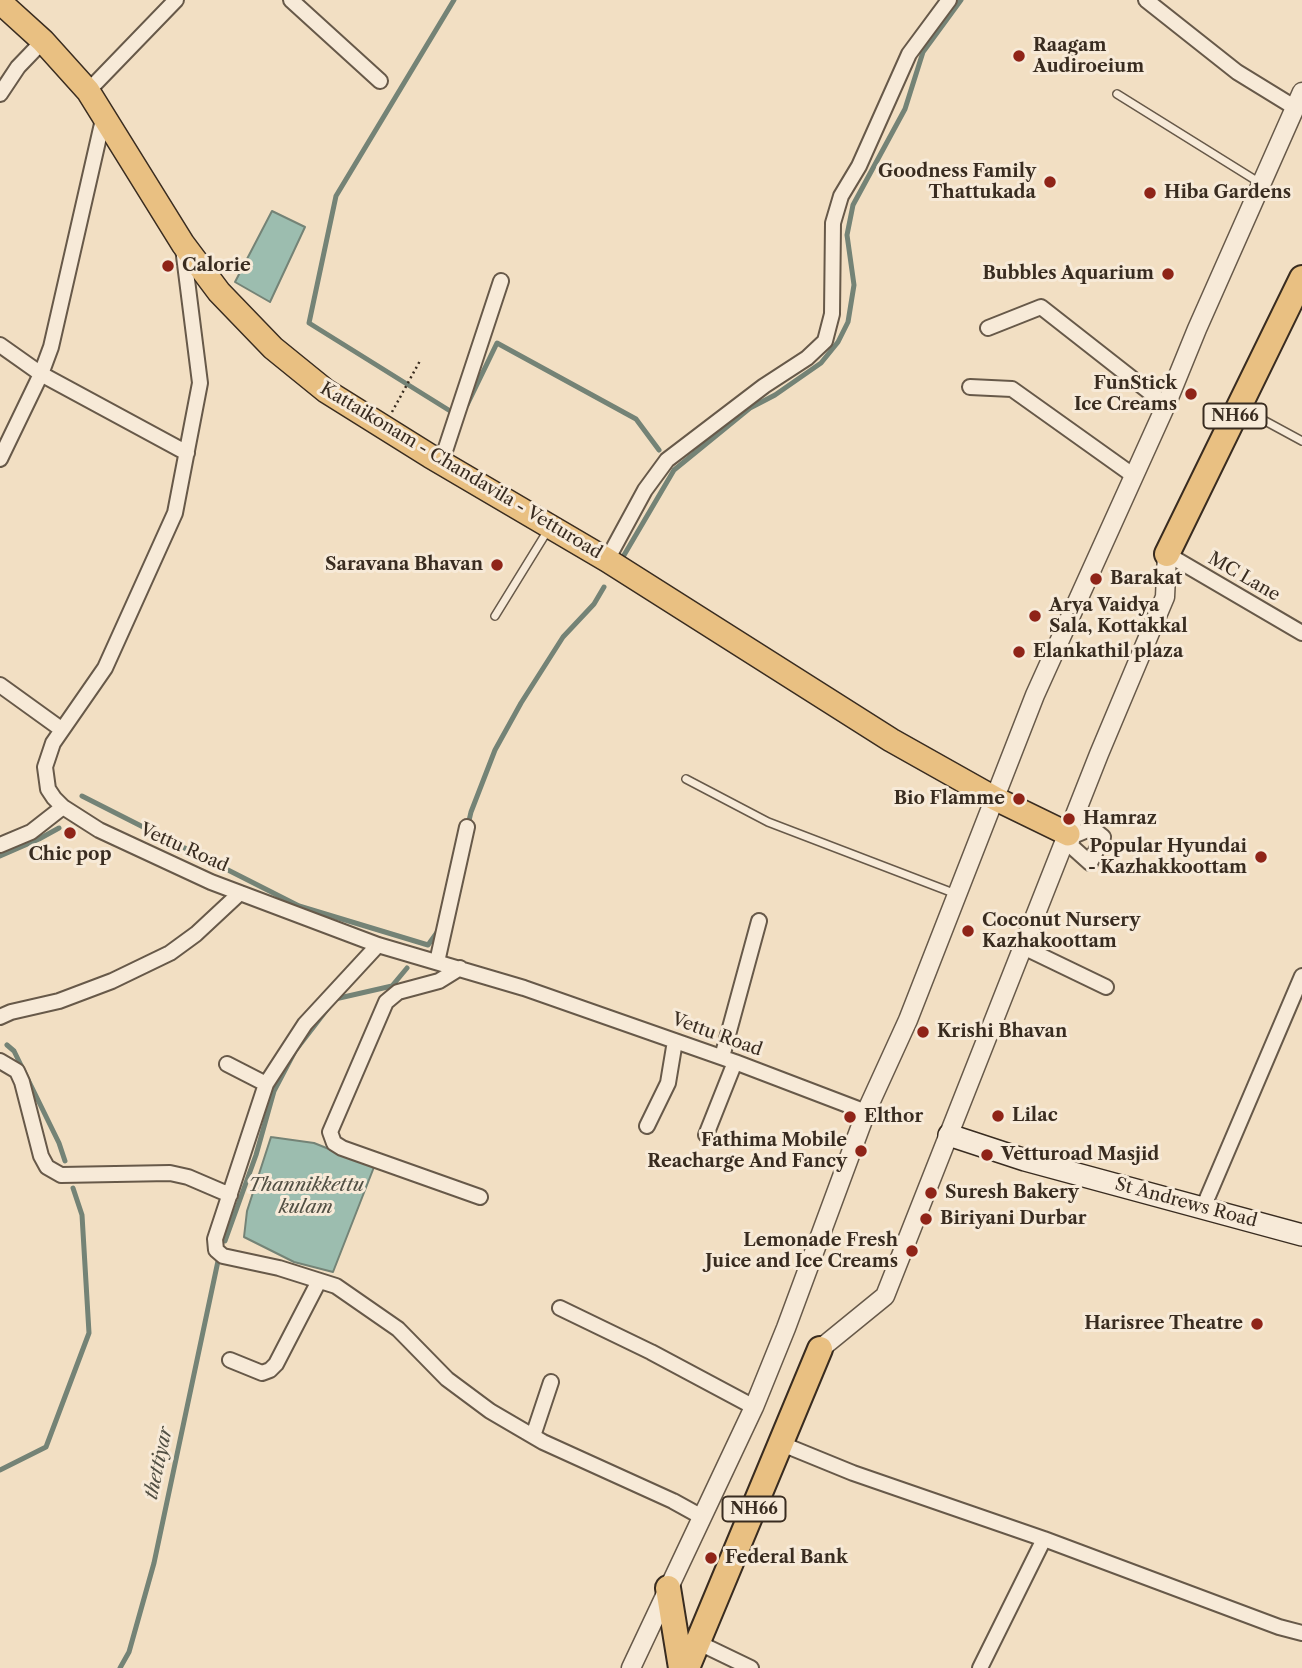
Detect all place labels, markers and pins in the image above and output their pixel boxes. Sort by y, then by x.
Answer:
place label: Raagam Audiroeium [1033,35,1144,78]
marker: Raagam Audiroeium [1011,48,1027,64]
place label: Goodness Family Thattukada [878,161,1036,204]
marker: Goodness Family Thattukada [1042,174,1058,190]
place label: Hiba Gardens [1164,182,1291,204]
marker: Hiba Gardens [1142,185,1158,201]
place label: Calorie [182,255,251,277]
marker: Calorie [160,258,176,274]
place label: Bubbles Aquarium [982,263,1154,285]
marker: Bubbles Aquarium [1160,266,1176,282]
place label: FunStick Ice Creams [1074,373,1177,416]
marker: FunStick Ice Creams [1183,386,1199,402]
place label: Saravana Bhavan [325,554,483,576]
marker: Saravana Bhavan [489,557,505,573]
place label: Barakat [1110,568,1182,590]
marker: Barakat [1088,571,1104,587]
place label: Arya Vaidya Sala, Kottakkal [1049,595,1188,638]
marker: Arya Vaidya Sala, Kottakkal [1027,608,1043,624]
place label: Elankathil plaza [1033,641,1183,663]
marker: Elankathil plaza [1011,644,1027,660]
place label: Bio Flamme [894,788,1005,810]
marker: Bio Flamme [1011,791,1027,807]
place label: Hamraz [1083,808,1157,830]
marker: Hamraz [1061,811,1077,827]
marker: Chic pop [62,825,78,841]
place label: Popular Hyundai - Kazhakkoottam [1088,836,1247,878]
place label: Chic pop [28,844,112,866]
marker: Popular Hyundai - Kazhakkoottam [1253,849,1269,865]
place label: Coconut Nursery Kazhakoottam [982,910,1140,953]
marker: Coconut Nursery Kazhakoottam [960,923,976,939]
place label: Krishi Bhavan [937,1021,1067,1043]
marker: Krishi Bhavan [915,1024,931,1040]
place label: Lilac [1012,1105,1058,1127]
place label: Elthor [864,1106,923,1128]
marker: Lilac [990,1108,1006,1124]
marker: Elthor [842,1109,858,1125]
place label: Fathima Mobile Reacharge And Fancy [647,1130,847,1172]
marker: Fathima Mobile Reacharge And Fancy [853,1143,869,1159]
place label: Vetturoad Masjid [1001,1144,1159,1166]
marker: Vetturoad Masjid [979,1147,995,1163]
place label: Suresh Bakery [945,1182,1079,1204]
marker: Suresh Bakery [923,1185,939,1201]
place label: Biriyani Durbar [940,1208,1087,1230]
marker: Biriyani Durbar [918,1211,934,1227]
place label: Lemonade Fresh Juice and Ice Creams [705,1230,898,1272]
marker: Lemonade Fresh Juice and Ice Creams [904,1243,920,1259]
place label: Harisree Theatre [1084,1313,1243,1335]
marker: Harisree Theatre [1249,1316,1265,1332]
place label: Federal Bank [725,1547,848,1569]
marker: Federal Bank [703,1550,719,1566]

